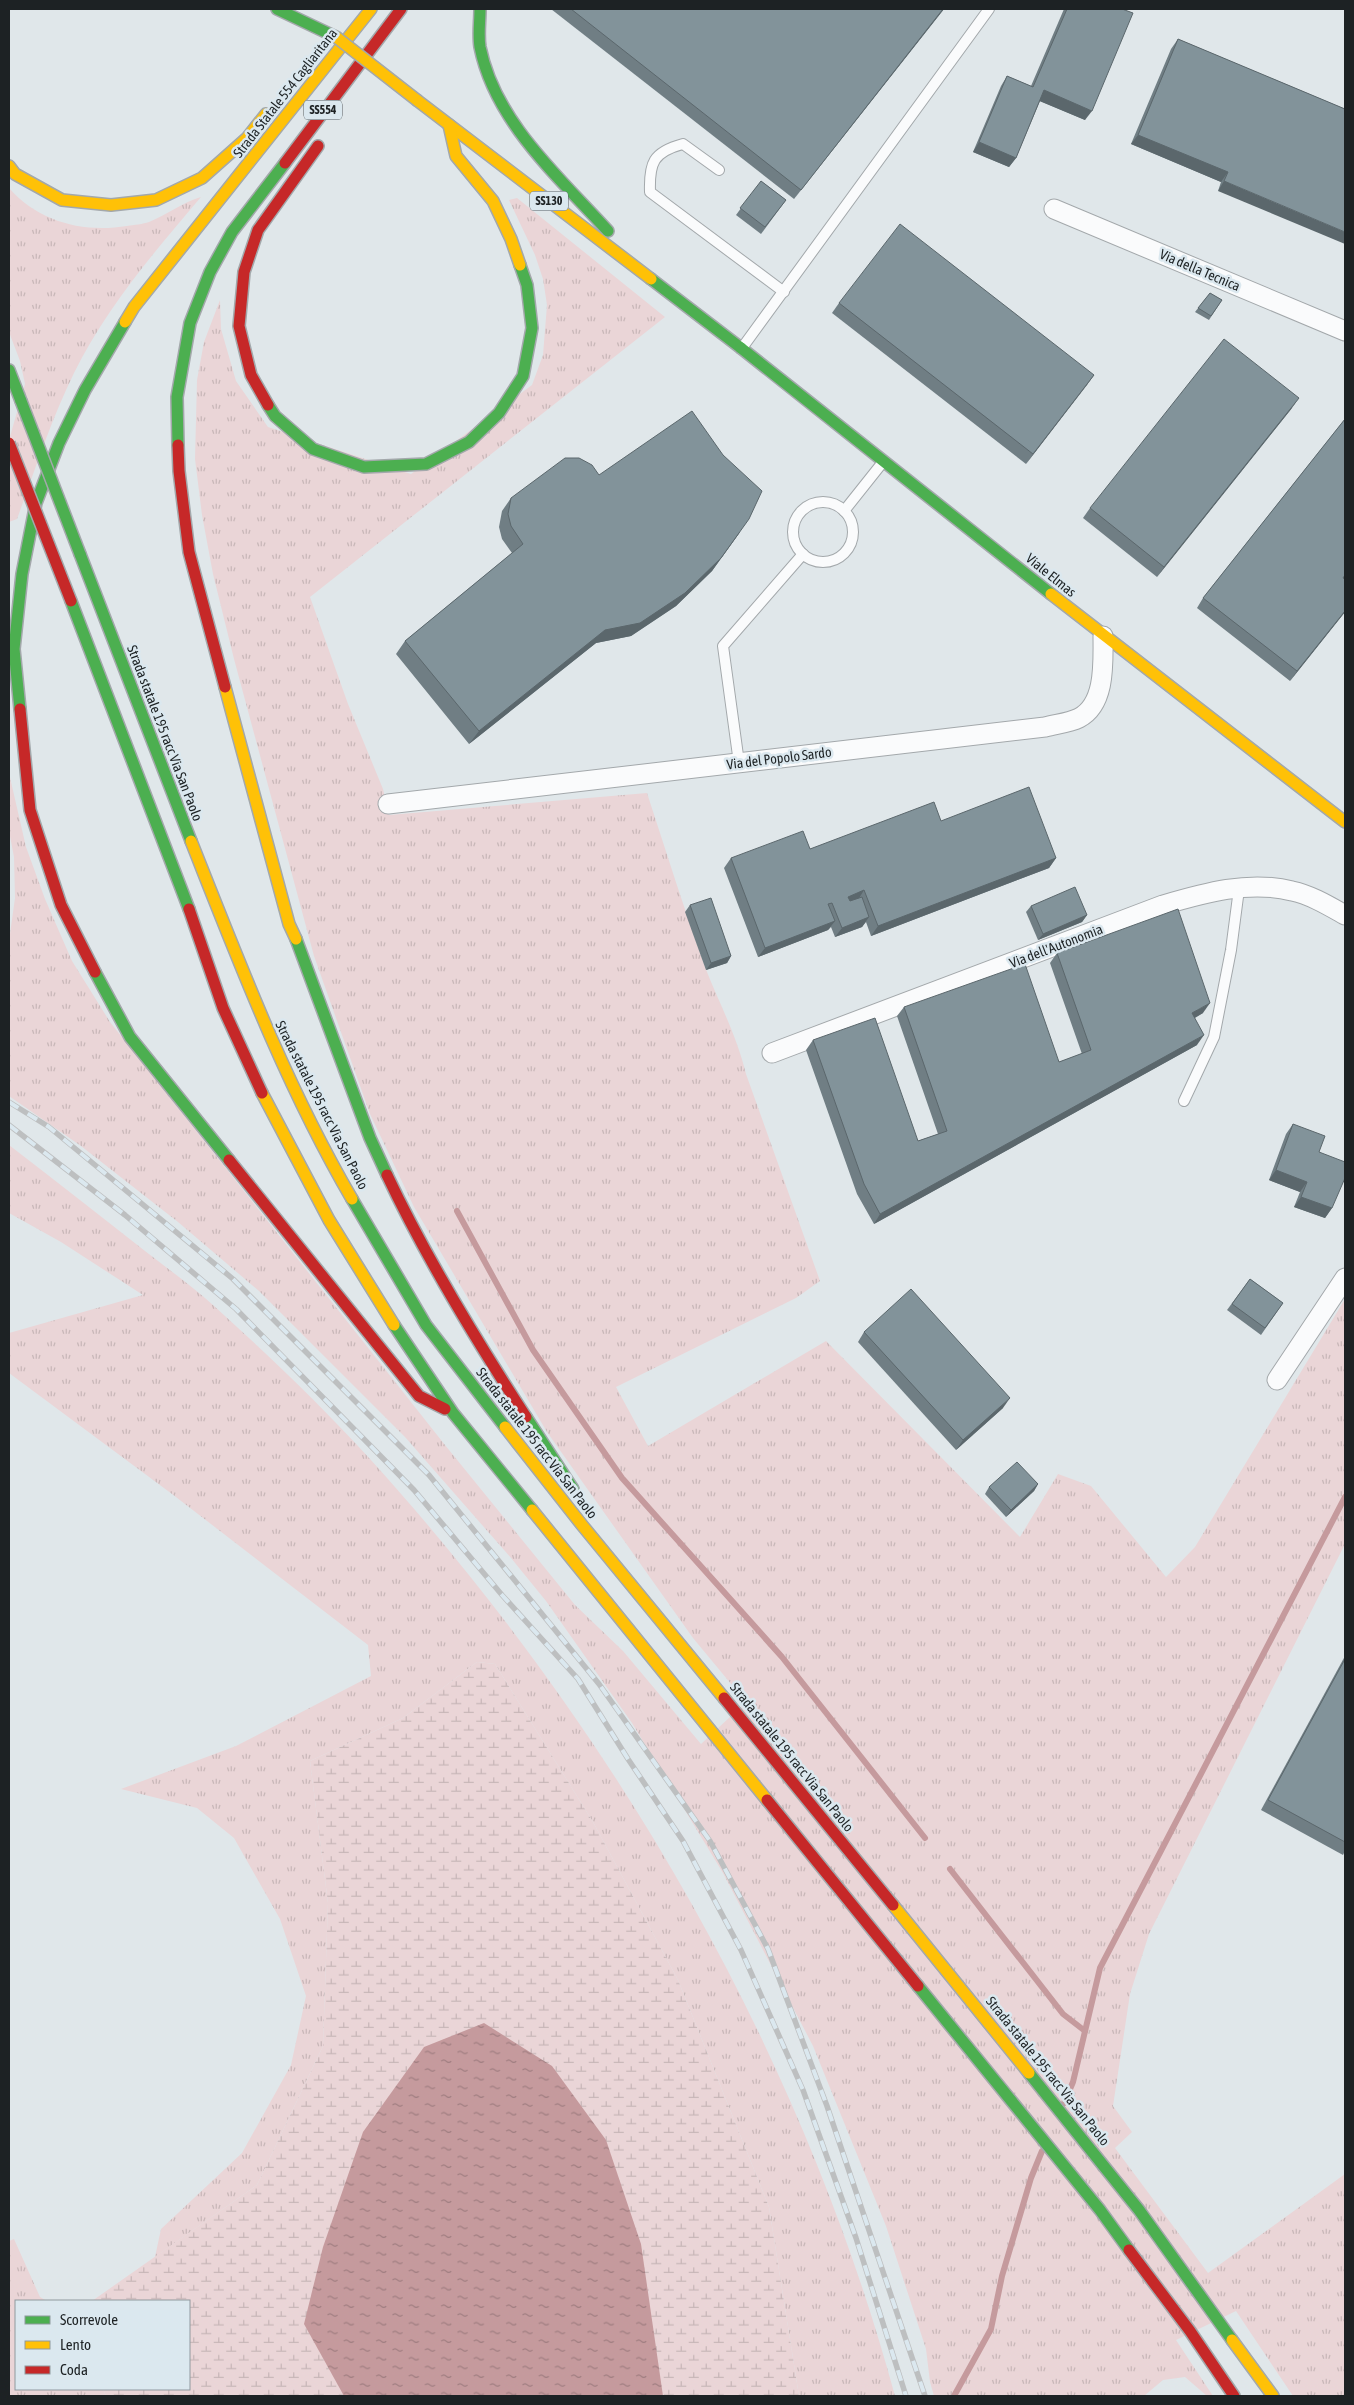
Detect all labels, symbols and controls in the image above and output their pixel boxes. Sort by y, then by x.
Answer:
street label: Strada Statale 554 Cagliaritana [230,25,340,161]
road number: SS554 [304,100,342,120]
road number: SS130 [530,192,568,210]
street label: Via della Tecnica [1157,246,1243,294]
street label: Viale Elmas [1023,550,1079,600]
street label: Strada statale 195 racc Via San Paolo [124,643,206,823]
street label: Via del Popolo Sardo [726,744,832,772]
street label: Via dell'Autonomia [1007,921,1105,971]
street label: Strada statale 195 racc Via San Paolo [272,1018,372,1192]
street label: Strada statale 195 racc Via San Paolo [473,1364,601,1522]
street label: Strada statale 195 racc Via San Paolo [727,1679,857,1835]
street label: Strada statale 195 racc Via San Paolo [983,1993,1113,2149]
legend [15,2300,190,2390]
text: Scorrevole [60,2311,118,2328]
text: Lento [60,2336,91,2353]
text: Coda [60,2361,88,2378]

